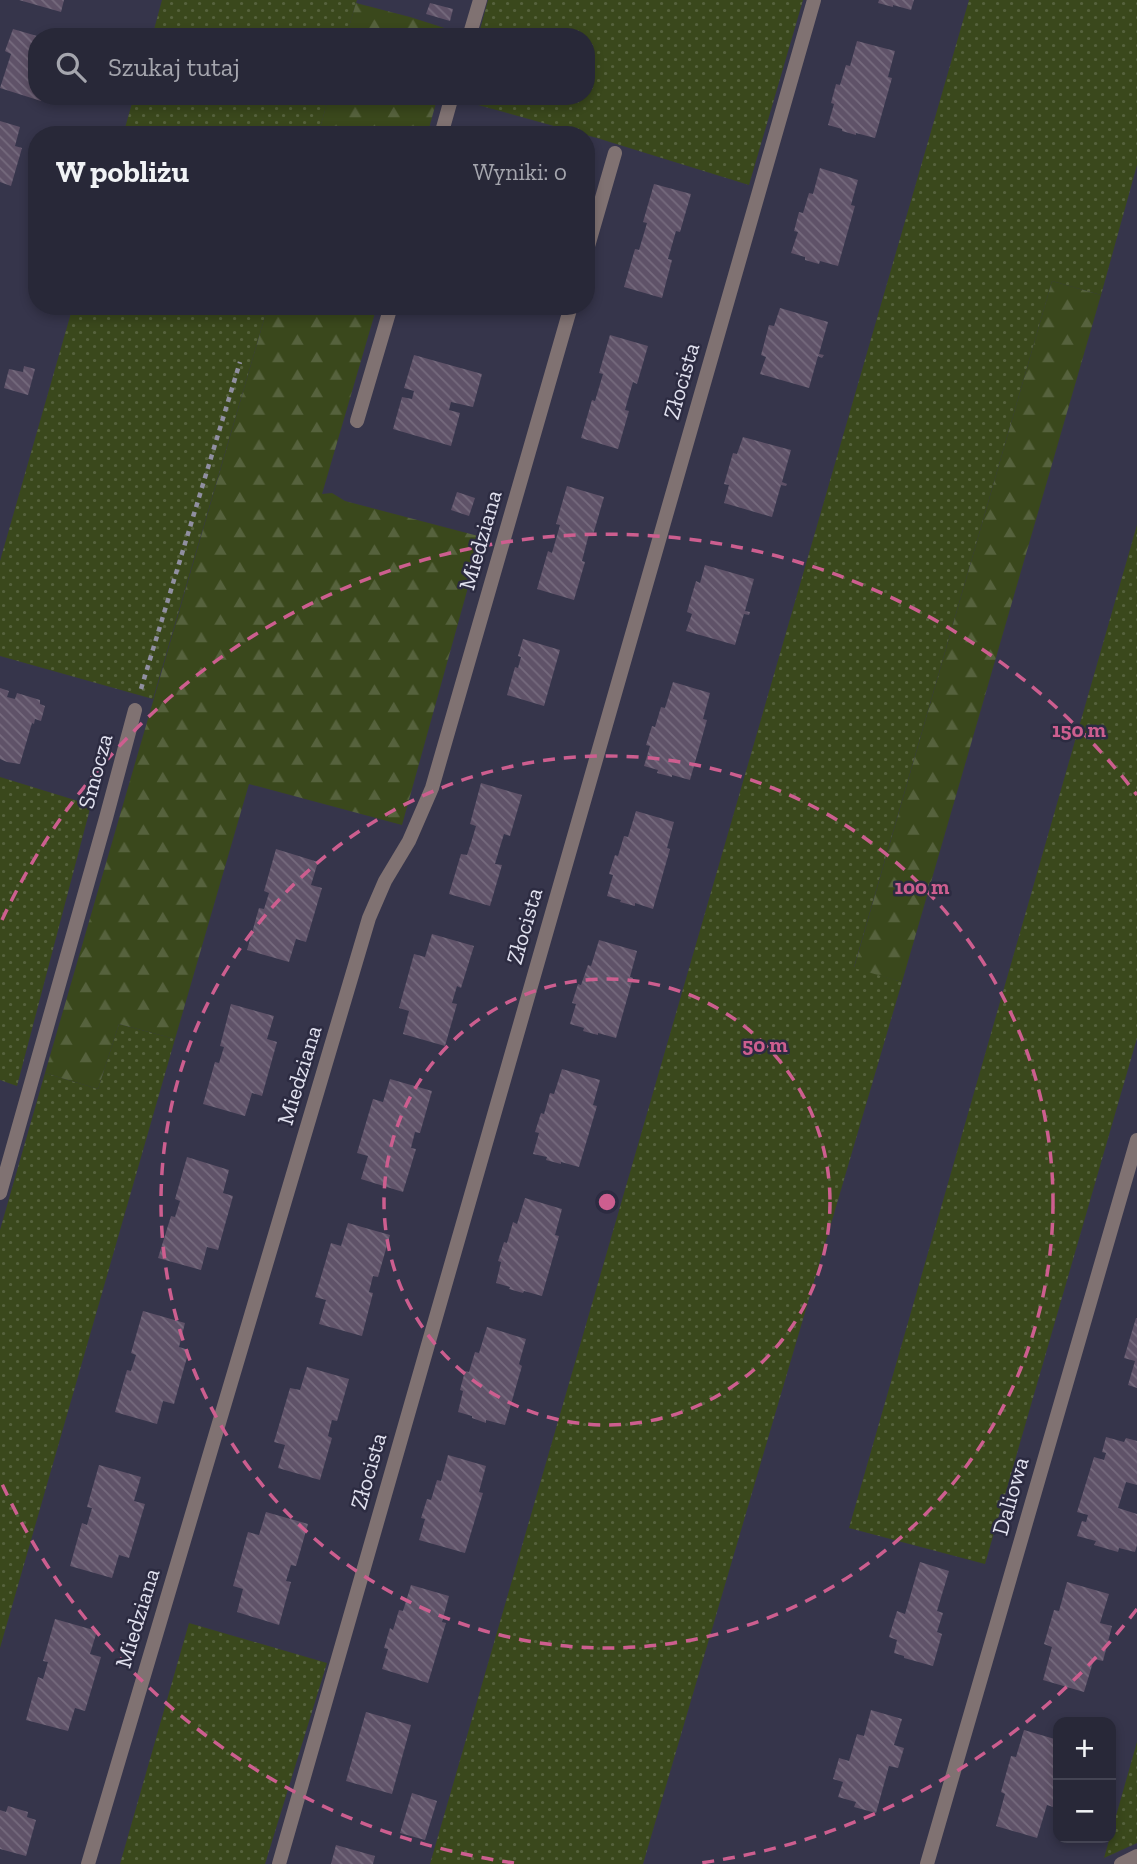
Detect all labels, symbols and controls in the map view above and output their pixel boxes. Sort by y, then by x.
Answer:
search box [28,28,595,105]
icon: search [52,48,90,86]
text: Szukaj tutaj [108,51,240,83]
text: W pobliżu [56,154,189,190]
text: Wyniki: 0 [473,158,567,186]
street label: Złocista [657,340,705,422]
street label: Miedziana [452,487,508,593]
text: 150 m [1052,717,1107,742]
street label: Smocza [72,731,118,811]
text: 100 m [895,874,950,899]
street label: Złocista [500,885,548,967]
street label: Miedziana [271,1022,327,1128]
text: 50 m [742,1032,788,1057]
centre of rings [595,1190,619,1214]
street label: Złocista [344,1430,392,1512]
street label: Daliowa [986,1454,1034,1538]
street label: Miedziana [109,1565,165,1671]
map controls [1053,1717,1116,1843]
button: + [1053,1717,1116,1780]
button: − [1053,1780,1116,1843]

